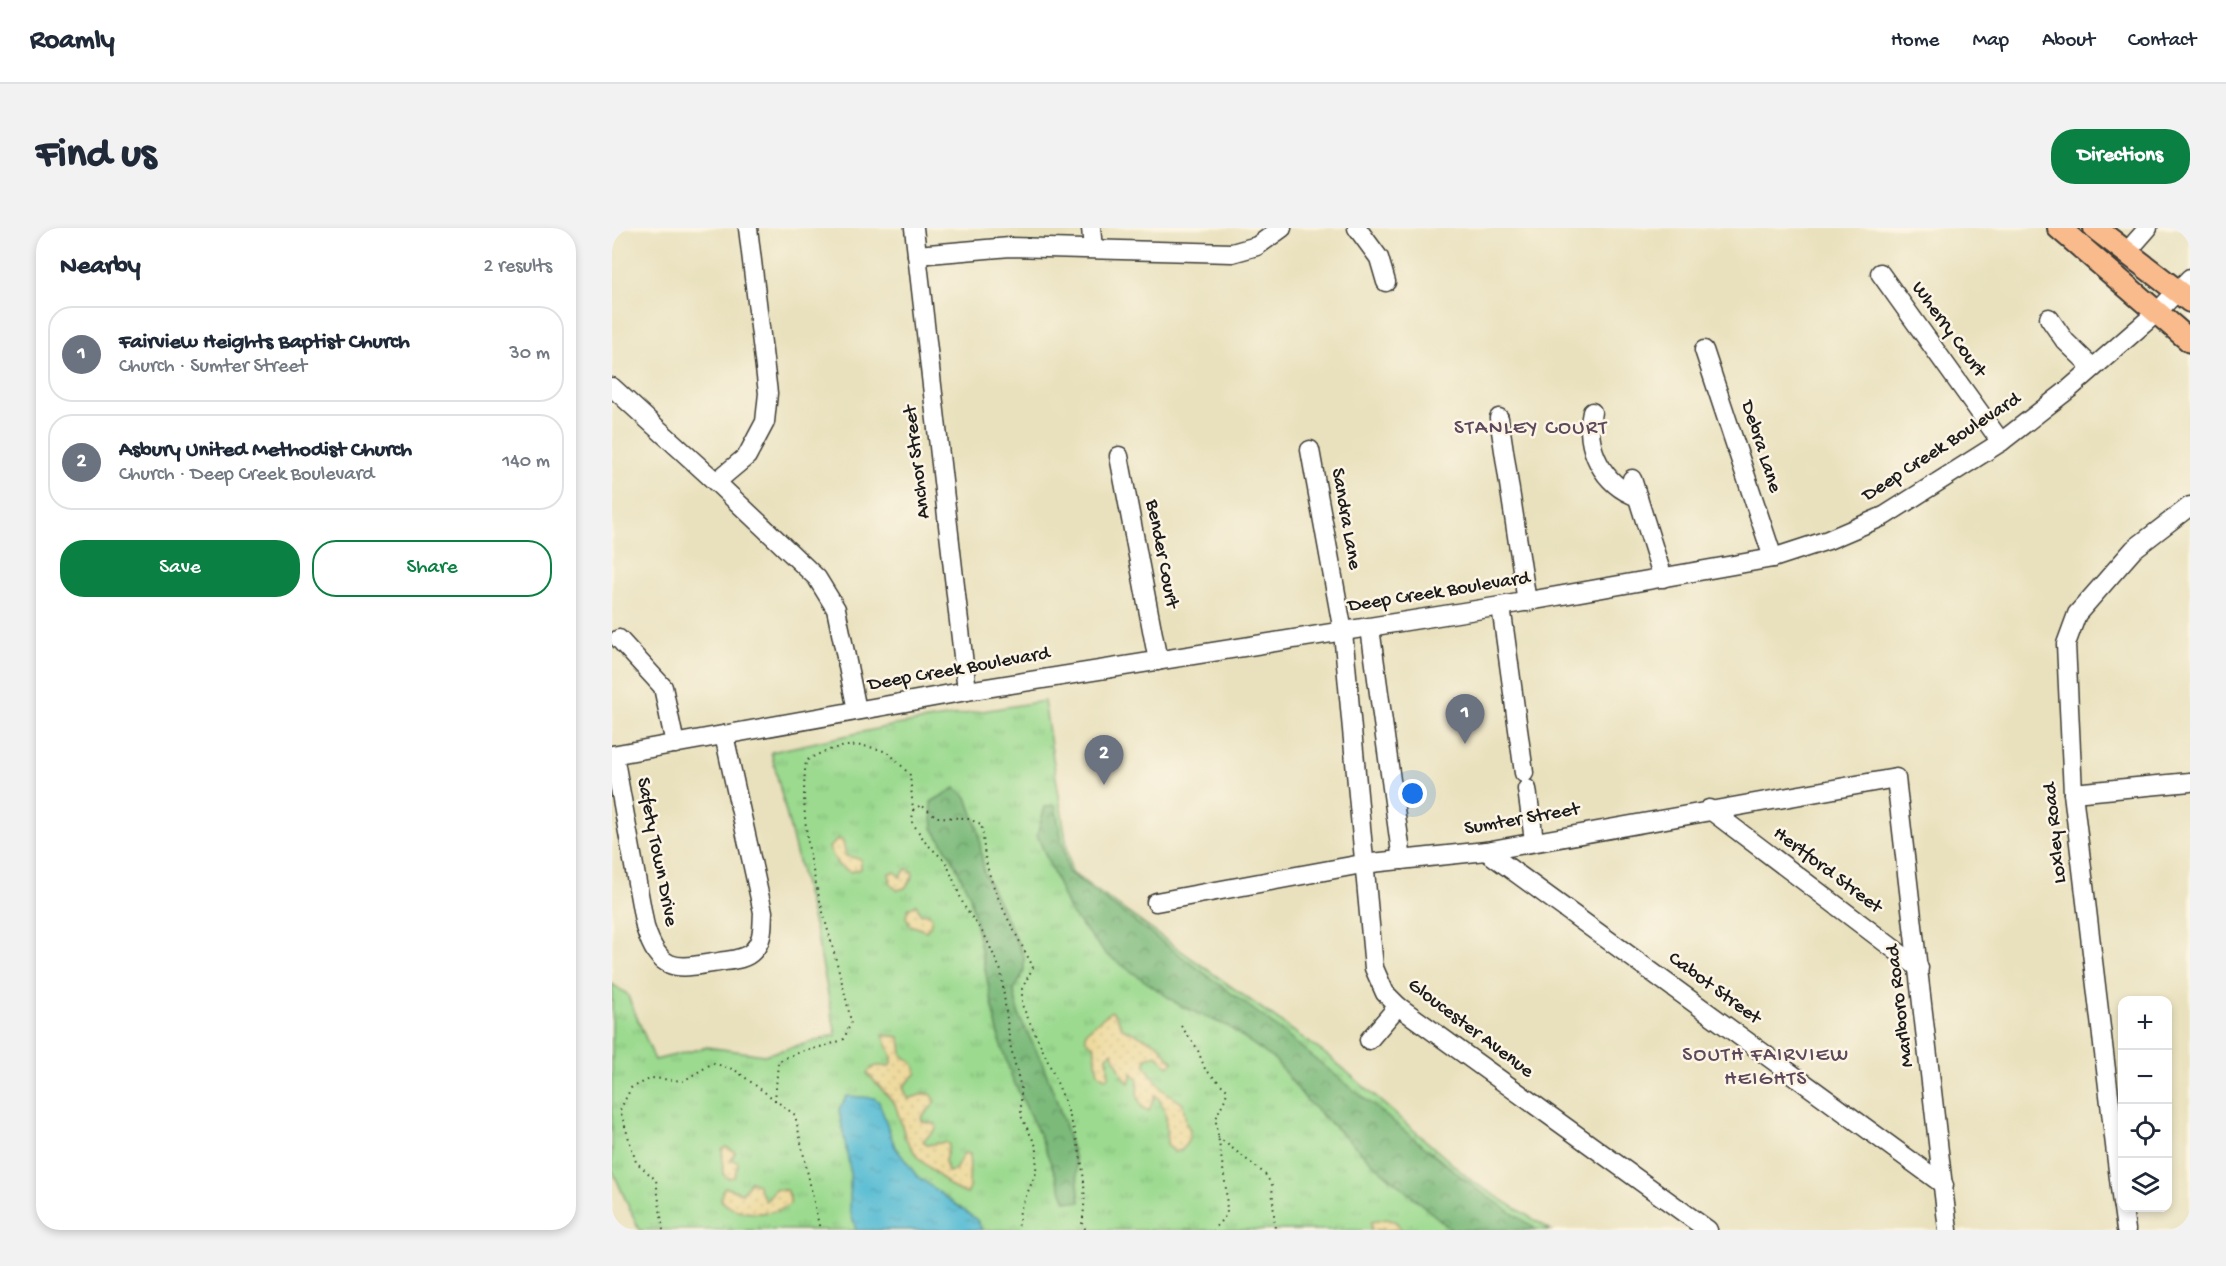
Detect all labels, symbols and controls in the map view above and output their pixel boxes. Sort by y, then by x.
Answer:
text: Roamly [30,25,115,58]
text: Home [1891,29,1939,54]
text: Map [1972,29,2009,54]
text: About [2042,29,2095,54]
text: Contact [2128,29,2196,54]
button: Directions [2051,129,2190,184]
text: Find us [36,132,156,181]
text: Nearby [60,252,141,283]
text: 2 results [483,256,552,279]
street label: Wherry Court [1906,278,1991,384]
text: Fairview Heights Baptist Church [119,330,410,356]
text: 1 [77,343,86,366]
text: 30 m [509,343,550,366]
text: Church · Sumter Street [119,356,307,379]
street label: Deep Creek Boulevard [1857,387,2027,509]
street label: Debra Lane [1734,396,1786,496]
street label: Anchor Street [899,402,936,520]
district label: STANLEY COURT [1454,417,1608,442]
text: Asbury United Methodist Church [119,438,412,464]
text: 2 [77,451,86,474]
text: 140 m [502,451,550,474]
text: Church · Deep Creek Boulevard [119,464,374,487]
street label: Sandra Lane [1325,466,1365,572]
street label: Bender Court [1139,497,1183,612]
button: Save [60,540,300,597]
button: Share [312,540,552,597]
street label: Deep Creek Boulevard [1344,567,1534,619]
street label: Deep Creek Boulevard [864,642,1054,698]
pin: 1 [1446,694,1484,744]
pin: 2 [1084,736,1124,785]
street label: Safety Town Drive [630,776,682,929]
your location [1398,779,1427,808]
street label: Loxley Road [2039,779,2073,885]
street label: Sumter Street [1463,798,1583,841]
street label: Hertford Street [1768,823,1887,921]
street label: Marlboro Road [1882,941,1920,1069]
street label: Cabot Street [1663,948,1766,1031]
street label: Gloucester Avenue [1402,974,1538,1084]
map controls [2118,996,2172,1212]
button: + [2118,996,2172,1050]
district label: SOUTH FAIRVIEW HEIGHTS [1682,1044,1850,1093]
button: − [2118,1050,2172,1104]
button: locate [2118,1104,2172,1158]
button: layers [2118,1158,2172,1212]

